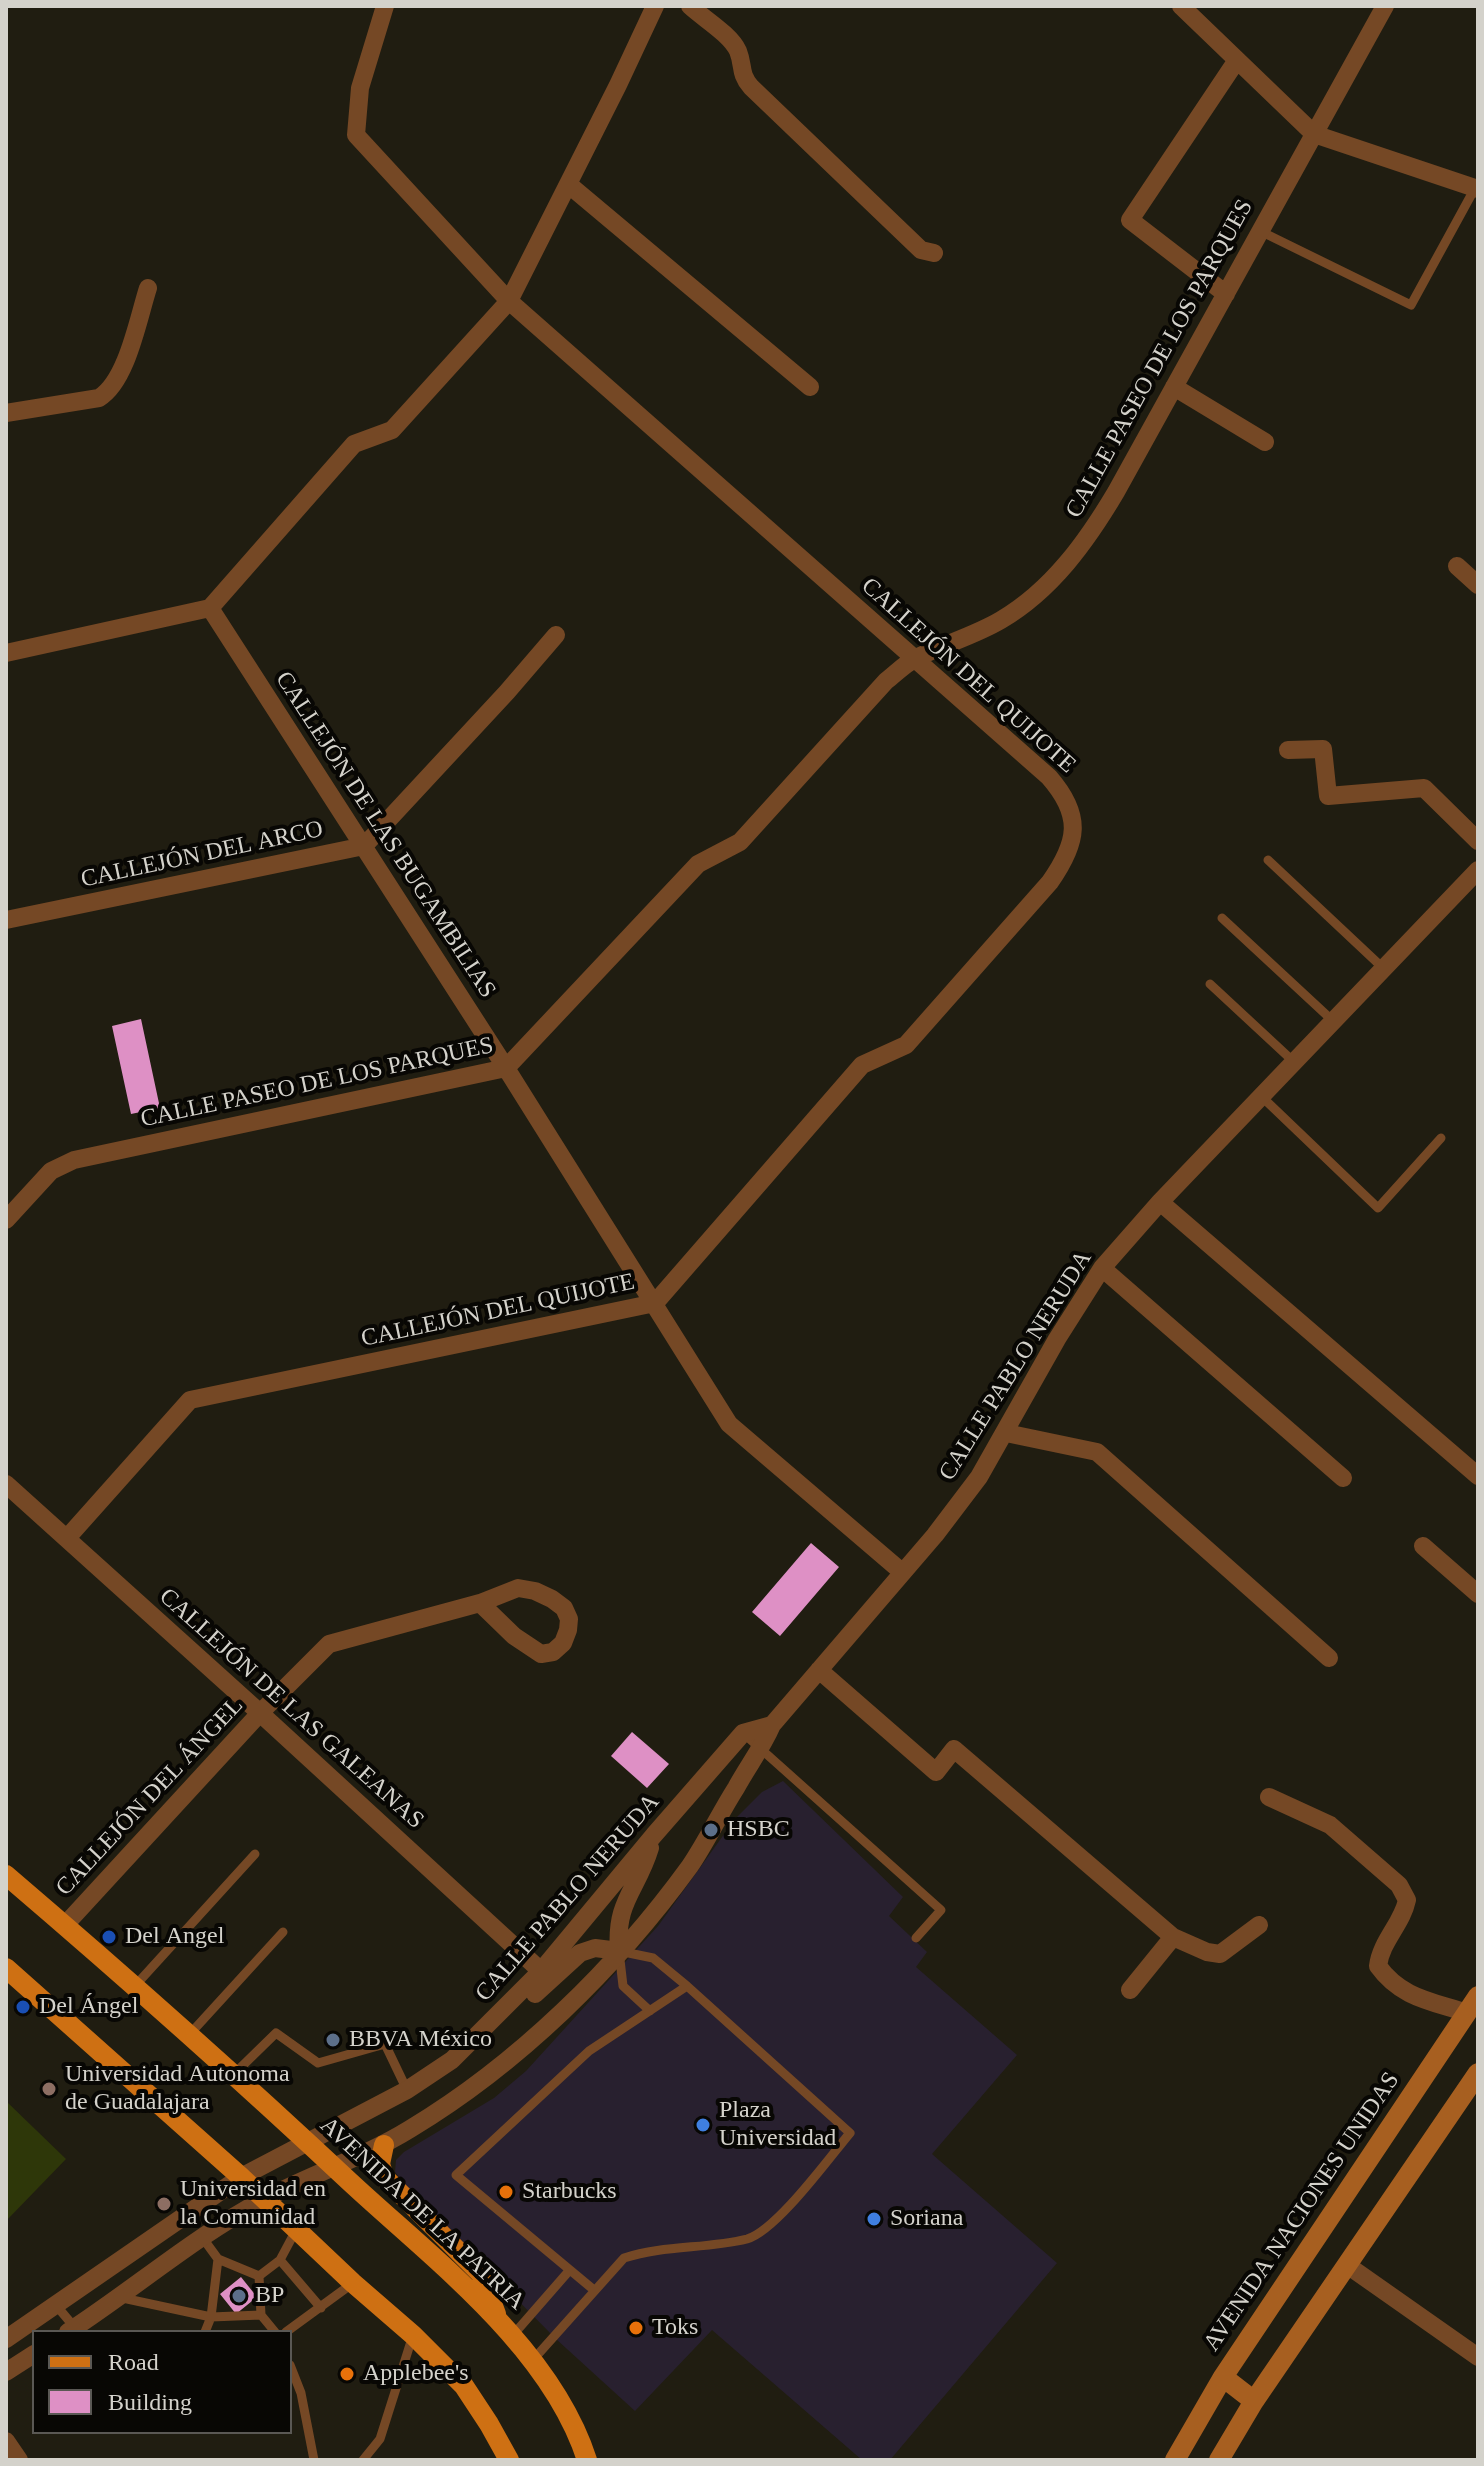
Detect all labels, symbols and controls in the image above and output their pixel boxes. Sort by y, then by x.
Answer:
street label: CALLE PASEO DE LOS PARQUES [1060,195,1260,523]
street label: CALLEJÓN DEL QUIJOTE [855,572,1081,780]
street label: CALLEJÓN DE LAS BUGAMBILIAS [269,666,501,1004]
street label: CALLEJÓN DEL ARCO [78,815,326,895]
street label: CALLE PASEO DE LOS PARQUES [138,1032,496,1134]
street label: CALLE PABLO NERUDA [933,1246,1099,1486]
street label: CALLEJÓN DEL QUIJOTE [359,1268,637,1354]
street label: CALLEJÓN DE LAS GALEANAS [153,1583,429,1835]
street label: CALLEJÓN DEL ÁNGEL [50,1692,250,1902]
street label: CALLE PABLO NERUDA [470,1788,666,2008]
place label: HSBC [727,1816,790,1844]
marker: HSBC [702,1821,720,1839]
place label: Del Angel [125,1923,224,1951]
marker: Del Angel [100,1928,118,1946]
place label: Del Ángel [39,1993,138,2021]
marker: Del Ángel [14,1998,32,2016]
place label: BBVA México [349,2026,492,2054]
marker: BBVA México [324,2031,342,2049]
place label: Universidad Autonoma de Guadalajara [65,2061,290,2117]
street label: AVENIDA NACIONES UNIDAS [1198,2067,1406,2357]
marker: Universidad Autonoma de Guadalajara [40,2080,58,2098]
place label: Plaza Universidad [719,2097,836,2153]
street label: AVENIDA DE LA PATRIA [313,2111,531,2317]
marker: Plaza Universidad [694,2116,712,2134]
place label: Universidad en la Comunidad [180,2176,326,2232]
place label: Starbucks [522,2178,617,2206]
marker: Starbucks [497,2183,515,2201]
marker: Universidad en la Comunidad [155,2195,173,2213]
place label: Soriana [890,2205,963,2233]
marker: Soriana [865,2210,883,2228]
place label: BP [255,2282,284,2310]
marker: BP [230,2287,248,2305]
place label: Toks [652,2314,698,2342]
marker: Toks [627,2319,645,2337]
legend [32,2330,292,2434]
text: Road [108,2349,159,2375]
place label: Applebee's [363,2360,469,2388]
marker: Applebee's [338,2365,356,2383]
text: Building [108,2389,192,2415]

